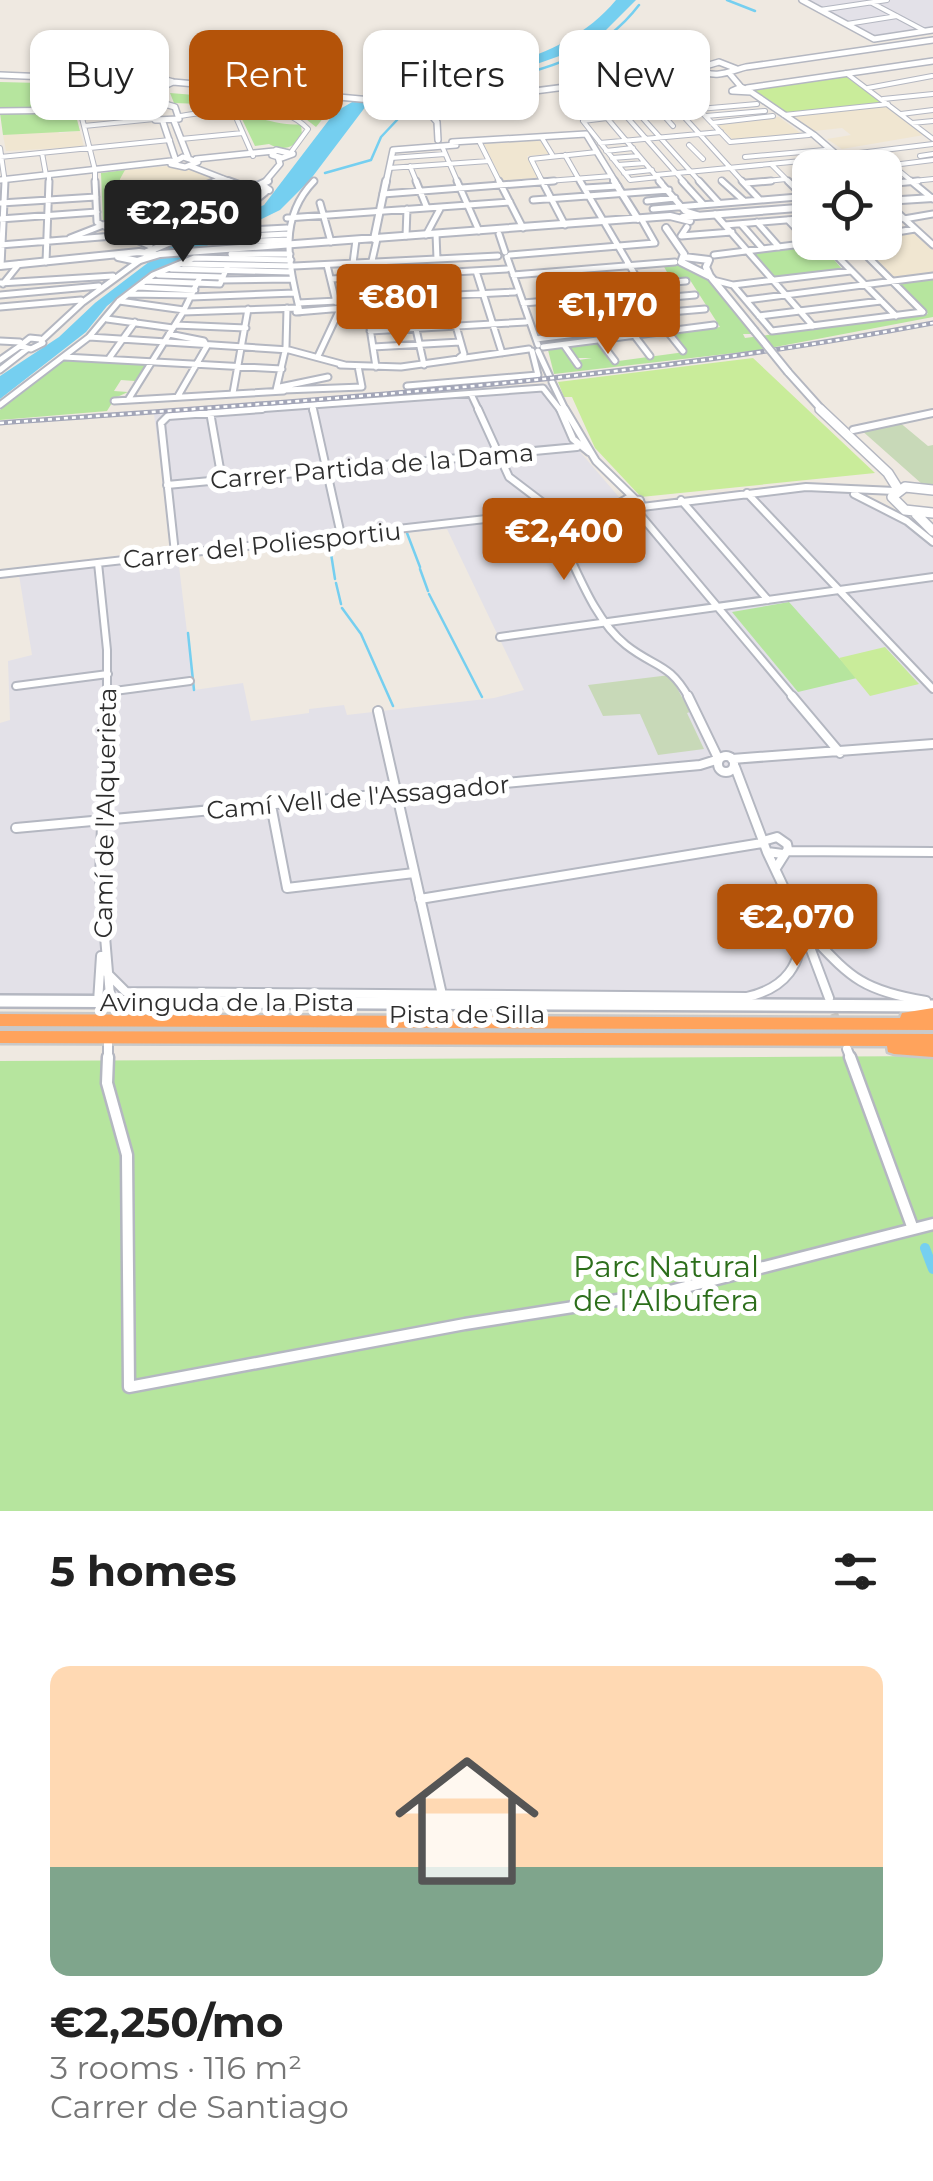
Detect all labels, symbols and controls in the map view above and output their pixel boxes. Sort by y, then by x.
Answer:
chip: Buy [30,30,169,120]
chip: Rent [189,30,343,120]
chip: Filters [363,30,539,120]
chip: New [559,30,710,120]
map controls [792,150,902,260]
button: locate [792,150,902,260]
pin: €2,250 [102,180,264,265]
text: €2,250 [126,193,240,232]
pin: €801 [340,264,458,349]
pin: €1,170 [527,272,689,357]
text: €801 [359,277,439,316]
text: €1,170 [558,285,658,324]
street label: Carrer Partida de la Dama [209,437,535,495]
pin: €2,400 [483,498,645,583]
text: €2,400 [505,511,623,550]
street label: Carrer del Poliesportiu [121,515,403,575]
street label: Camí de l'Alquerieta [88,687,122,939]
street label: Camí Vell de l'Assagador [205,769,511,825]
pin: €2,070 [716,884,878,969]
text: €2,070 [739,897,855,936]
street label: Avinguda de la Pista [100,987,354,1017]
street label: Pista de Silla [389,999,545,1029]
park label: Parc Natural de l'Albufera [573,1248,759,1319]
icon: filters [828,1544,883,1599]
text: 5 homes [50,1545,237,1597]
icon: home [377,1731,557,1911]
text: €2,250/mo [50,1996,284,2048]
text: 3 rooms · 116 m² [50,2048,302,2087]
text: Carrer de Santiago [50,2087,349,2126]

